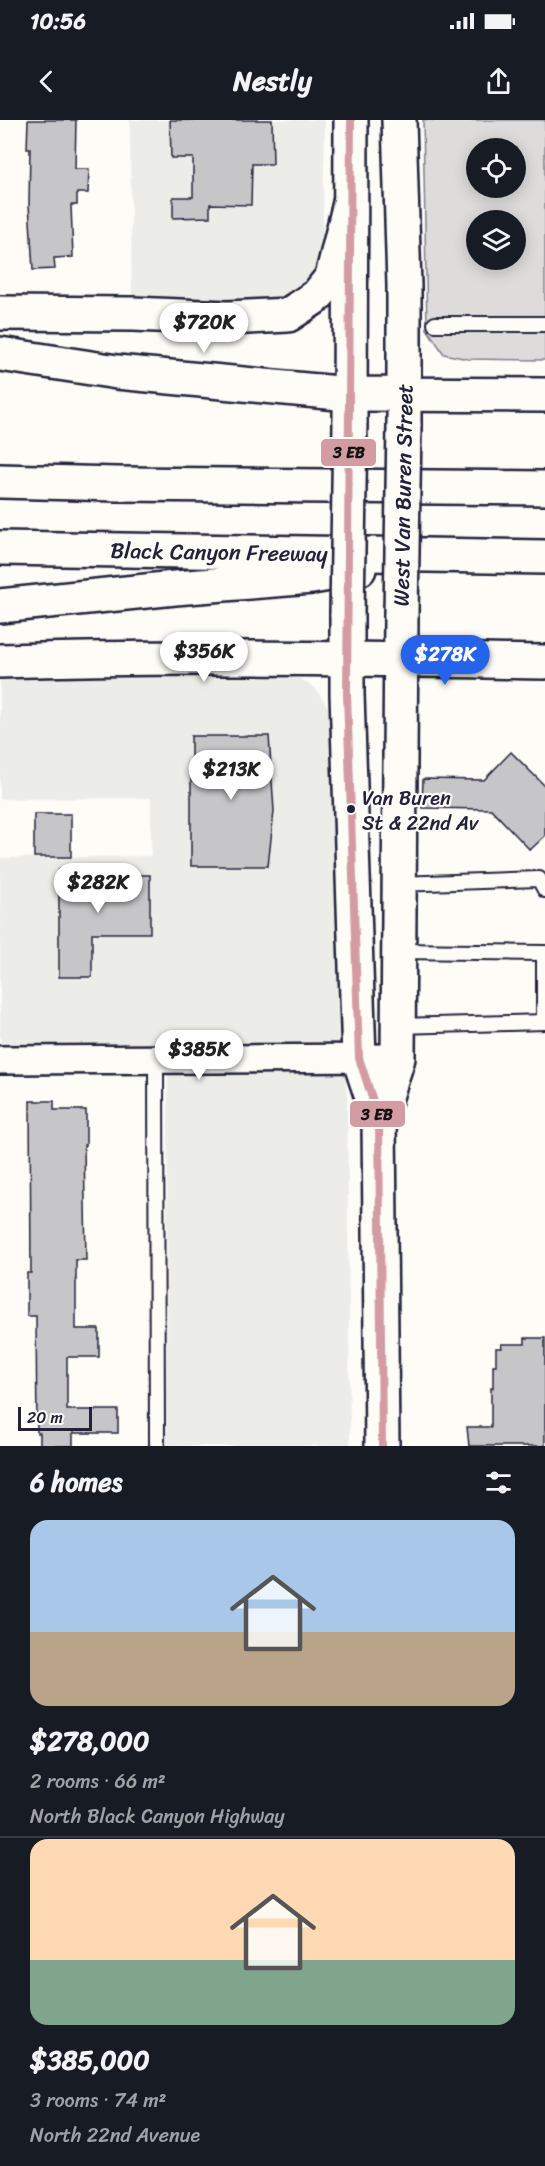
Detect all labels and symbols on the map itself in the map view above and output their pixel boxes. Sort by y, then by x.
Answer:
pin: $720K [162,303,246,354]
street label: West Van Buren Street [382,383,424,607]
line badge: 3 EB [320,438,377,467]
text: 3 EB [332,438,366,467]
street label: Black Canyon Freeway [110,530,329,573]
pin: $356K [162,632,246,683]
pin: $278K [403,635,487,686]
pin: $213K [189,750,273,801]
place label: Van Buren St & 22nd Av [362,781,480,841]
marker: Van Buren St & 22nd Av [345,803,357,815]
pin: $282K [56,863,140,914]
pin: $385K [157,1030,241,1081]
line badge: 3 EB [349,1100,406,1128]
text: 3 EB [360,1100,394,1129]
scale bar [18,1404,92,1432]

